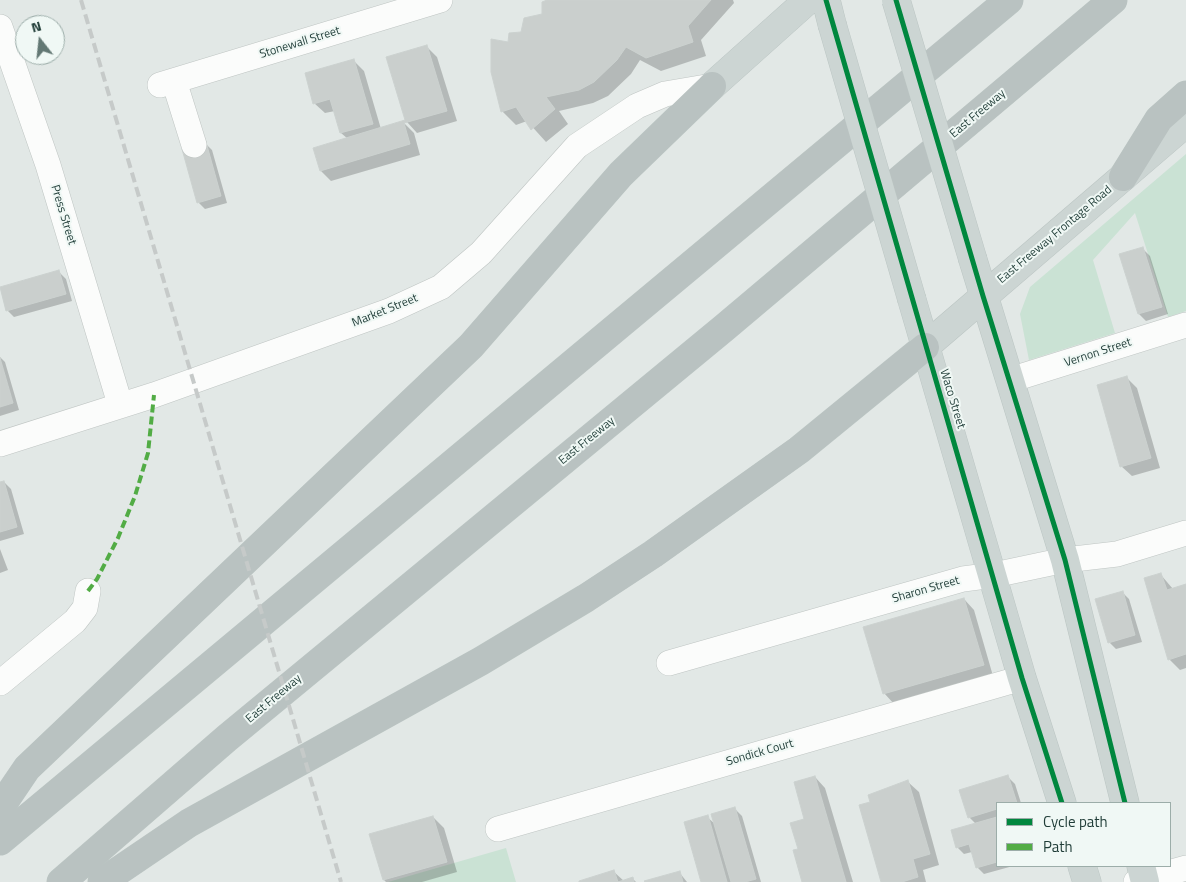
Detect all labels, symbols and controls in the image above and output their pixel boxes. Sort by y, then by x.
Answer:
north arrow [15,15,65,65]
text: N [28,15,44,37]
street label: Stonewall Street [258,24,342,62]
street label: East Freeway [947,87,1009,141]
street label: Press Street [47,183,79,247]
street label: East Freeway Frontage Road [995,183,1115,287]
street label: Market Street [350,291,420,331]
street label: Vernon Street [1063,335,1133,371]
street label: Waco Street [936,367,968,431]
street label: East Freeway [556,414,618,468]
street label: Sharon Street [891,574,961,606]
street label: East Freeway [243,672,305,726]
street label: Sondick Court [725,737,795,769]
legend [996,802,1171,867]
text: Cycle path [1043,810,1108,833]
text: Path [1043,835,1073,858]

